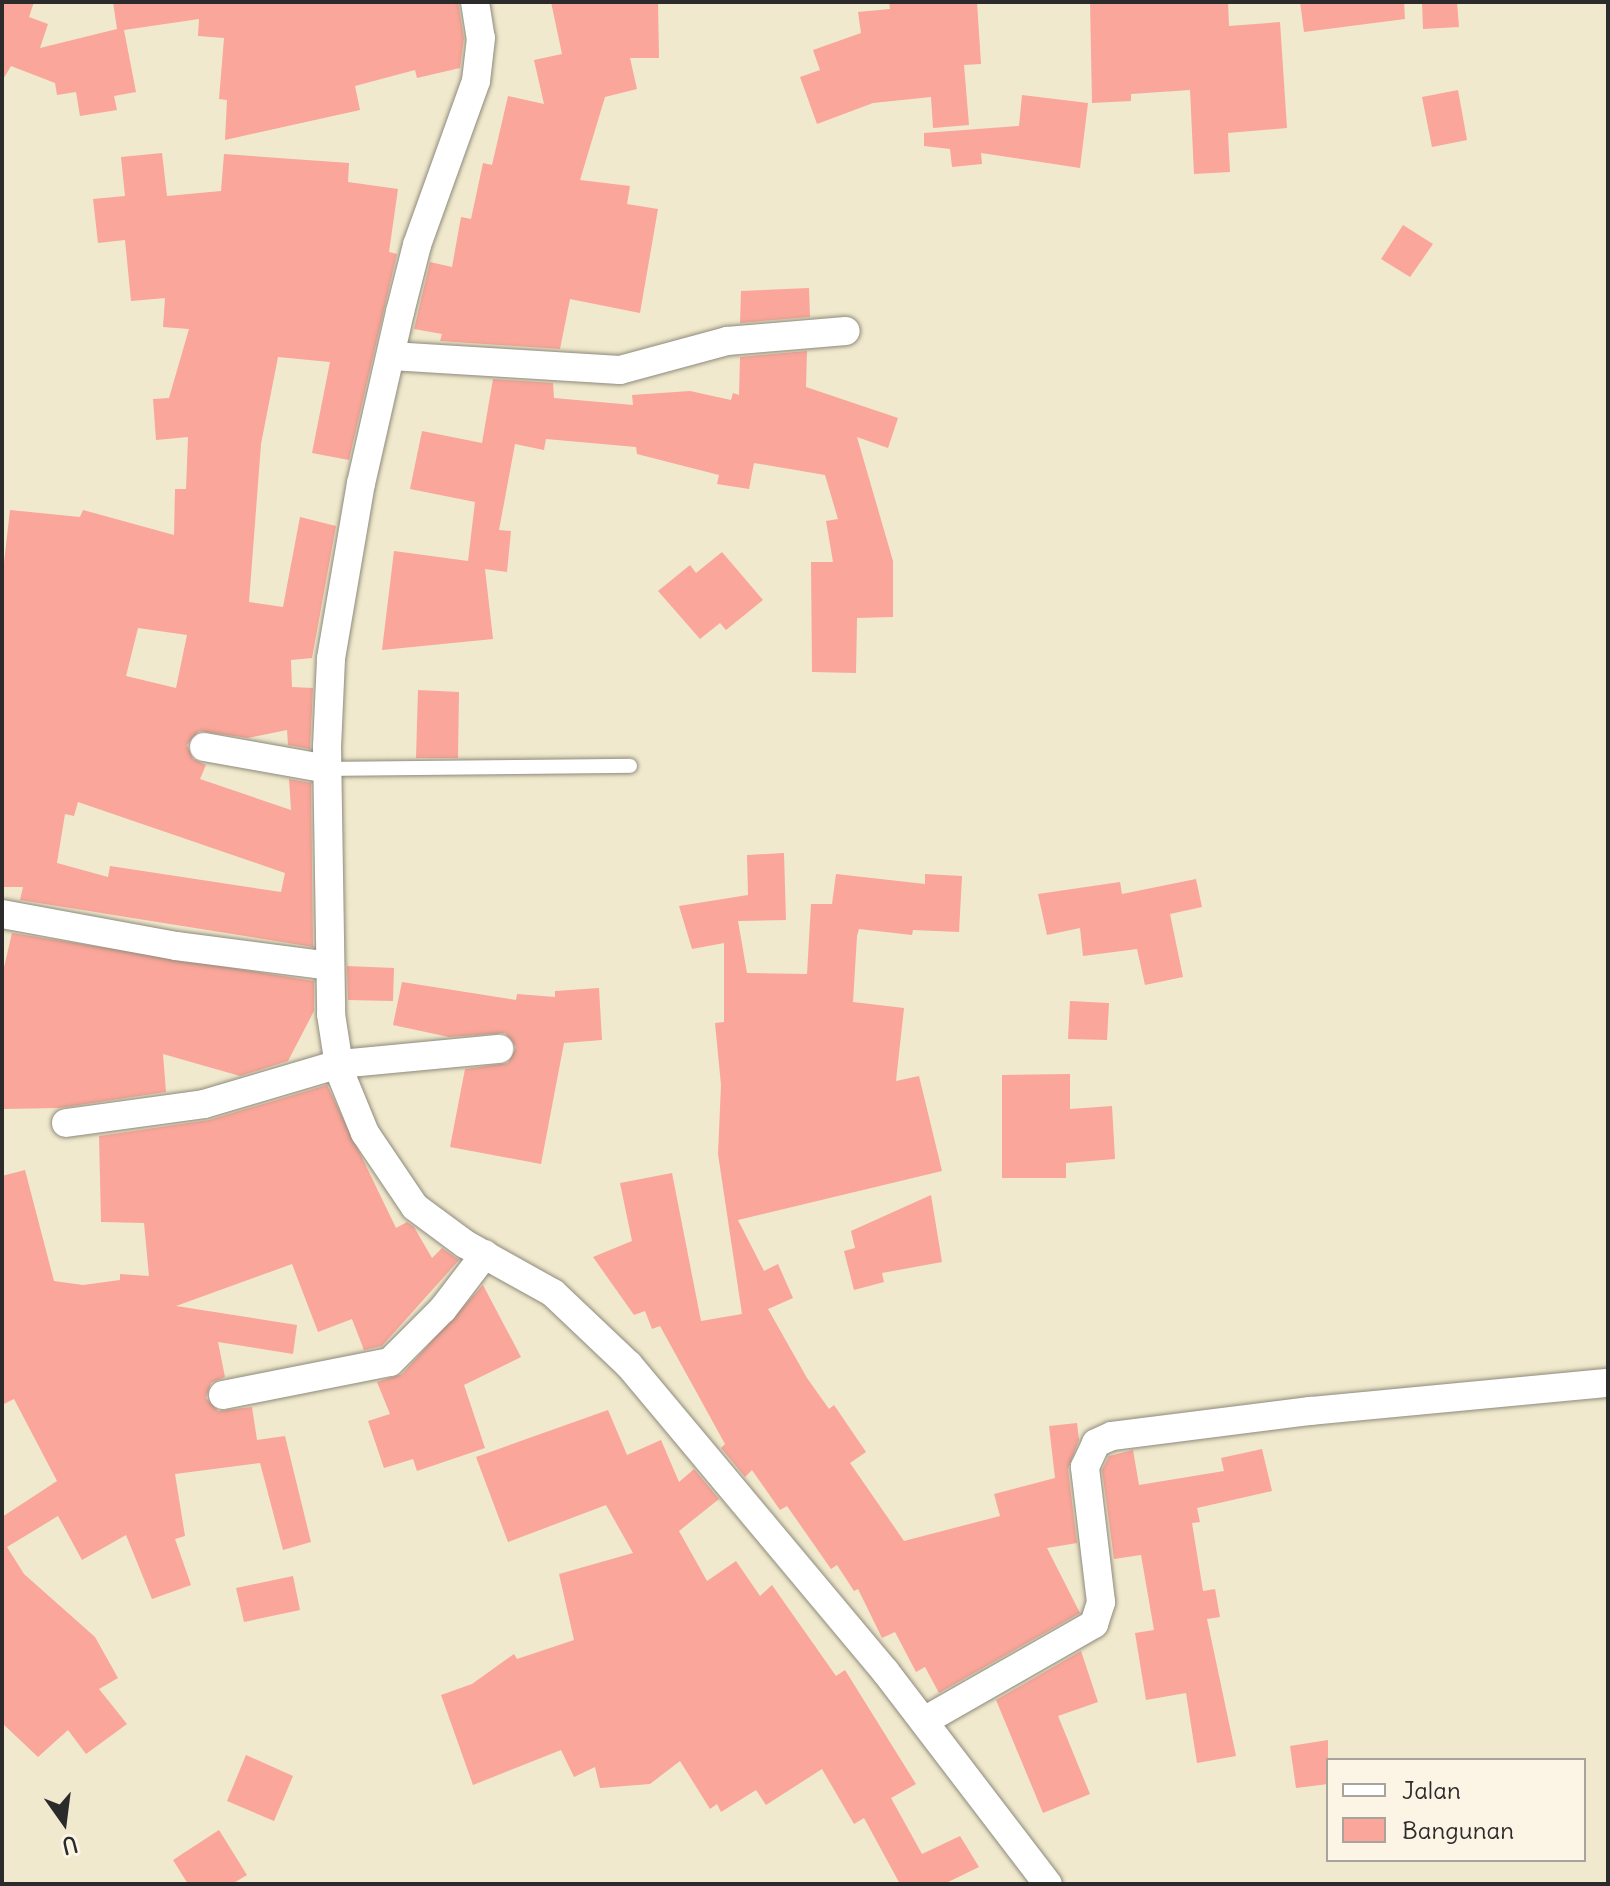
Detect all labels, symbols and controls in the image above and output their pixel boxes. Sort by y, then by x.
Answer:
legend [1326,1758,1586,1862]
text: Jalan [1402,1775,1461,1805]
north arrow [24,1782,104,1862]
text: Bangunan [1402,1815,1514,1845]
text: U [59,1830,80,1861]

